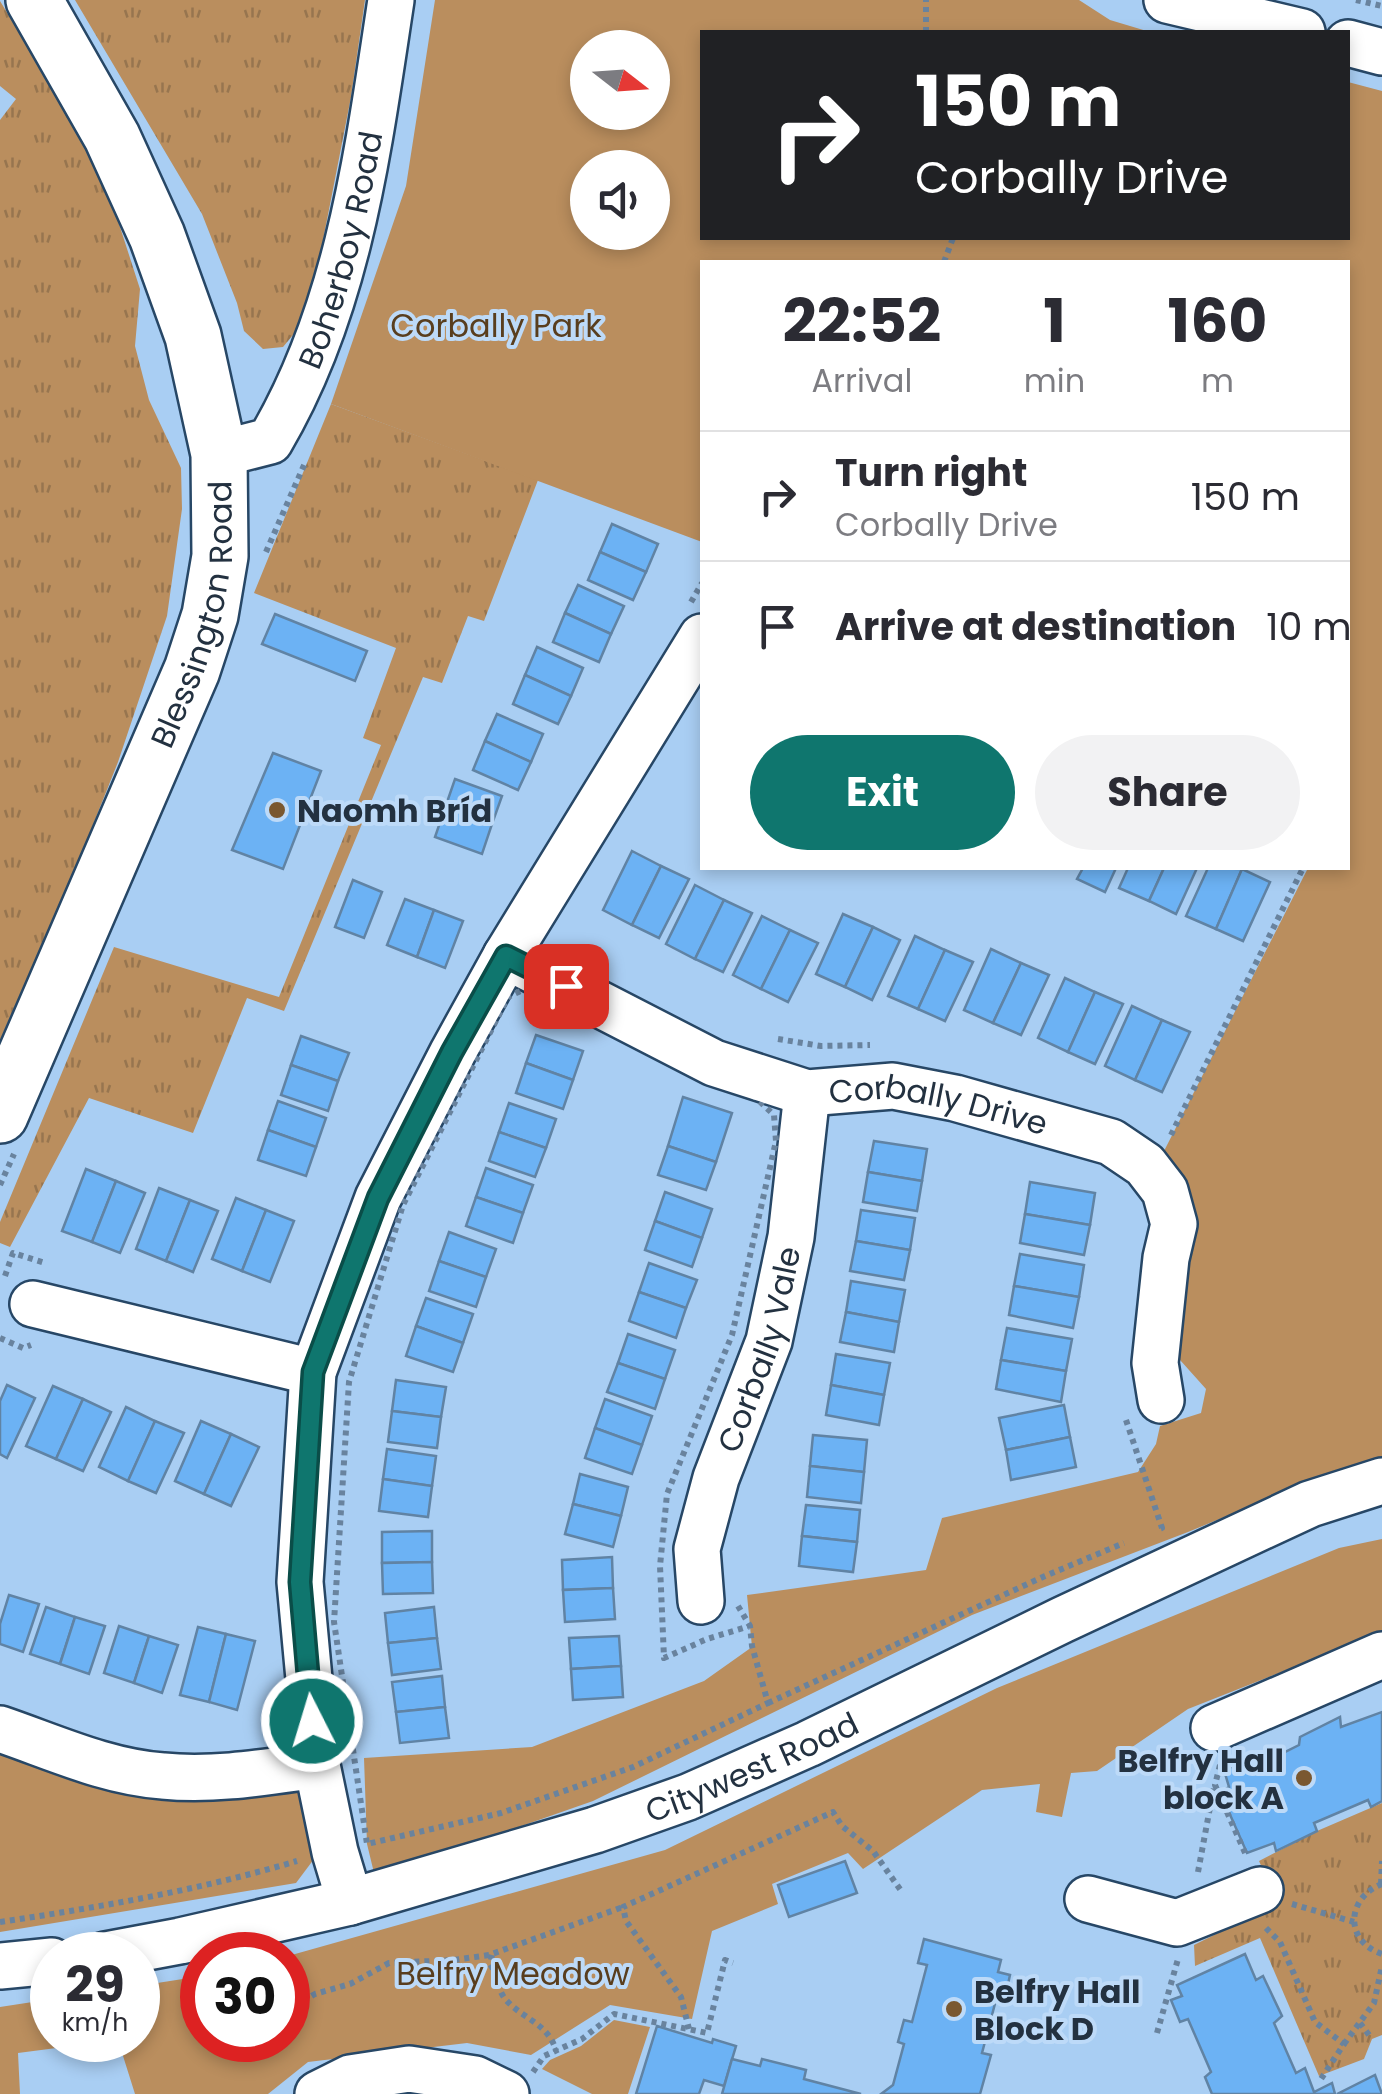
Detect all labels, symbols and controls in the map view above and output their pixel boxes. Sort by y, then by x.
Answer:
north arrow [570,30,670,130]
map controls [570,30,670,250]
text: 150 m [915,52,1121,151]
icon: right [750,70,880,200]
street label: Boherboy Road [286,127,393,375]
text: Corbally Drive [915,146,1228,209]
button: sound [570,150,670,250]
text: 22:52 [782,279,941,363]
text: 1 [1043,279,1066,363]
text: 160 [1168,279,1268,363]
park label: Corbally Park [390,303,602,348]
text: Arrival [812,358,912,403]
text: min [1024,358,1085,403]
text: m [1201,358,1234,403]
text: Turn right [835,446,1027,499]
icon: right [750,469,805,524]
text: 150 m [1191,470,1300,523]
street label: Blessington Road [139,481,243,754]
text: Corbally Drive [835,502,1058,547]
icon: arrive [750,599,805,654]
text: Arrive at destination [835,600,1236,653]
text: 10 m [1266,600,1352,653]
button: Exit [750,735,1015,850]
button: Share [1035,735,1300,850]
place label: Naomh Bríd [297,788,492,833]
marker: Naomh Bríd [266,799,288,821]
pin [524,944,609,1029]
icon: arrive [539,959,594,1014]
street label: Corbally Drive [827,1063,1053,1146]
street label: Corbally Vale [706,1242,811,1459]
position arrow [260,1669,364,1773]
street label: Citywest Road [639,1700,866,1833]
place label: Belfry Hall block A [1118,1738,1284,1820]
marker: Belfry Hall block A [1293,1767,1315,1789]
speed limit sign: 30 [180,1932,310,2062]
text: 29 [65,1949,125,2020]
park label: Belfry Meadow [396,1951,630,1996]
place label: Belfry Hall Block D [974,1969,1140,2051]
marker: Belfry Hall Block D [943,1998,965,2020]
text: km/h [62,2005,128,2040]

